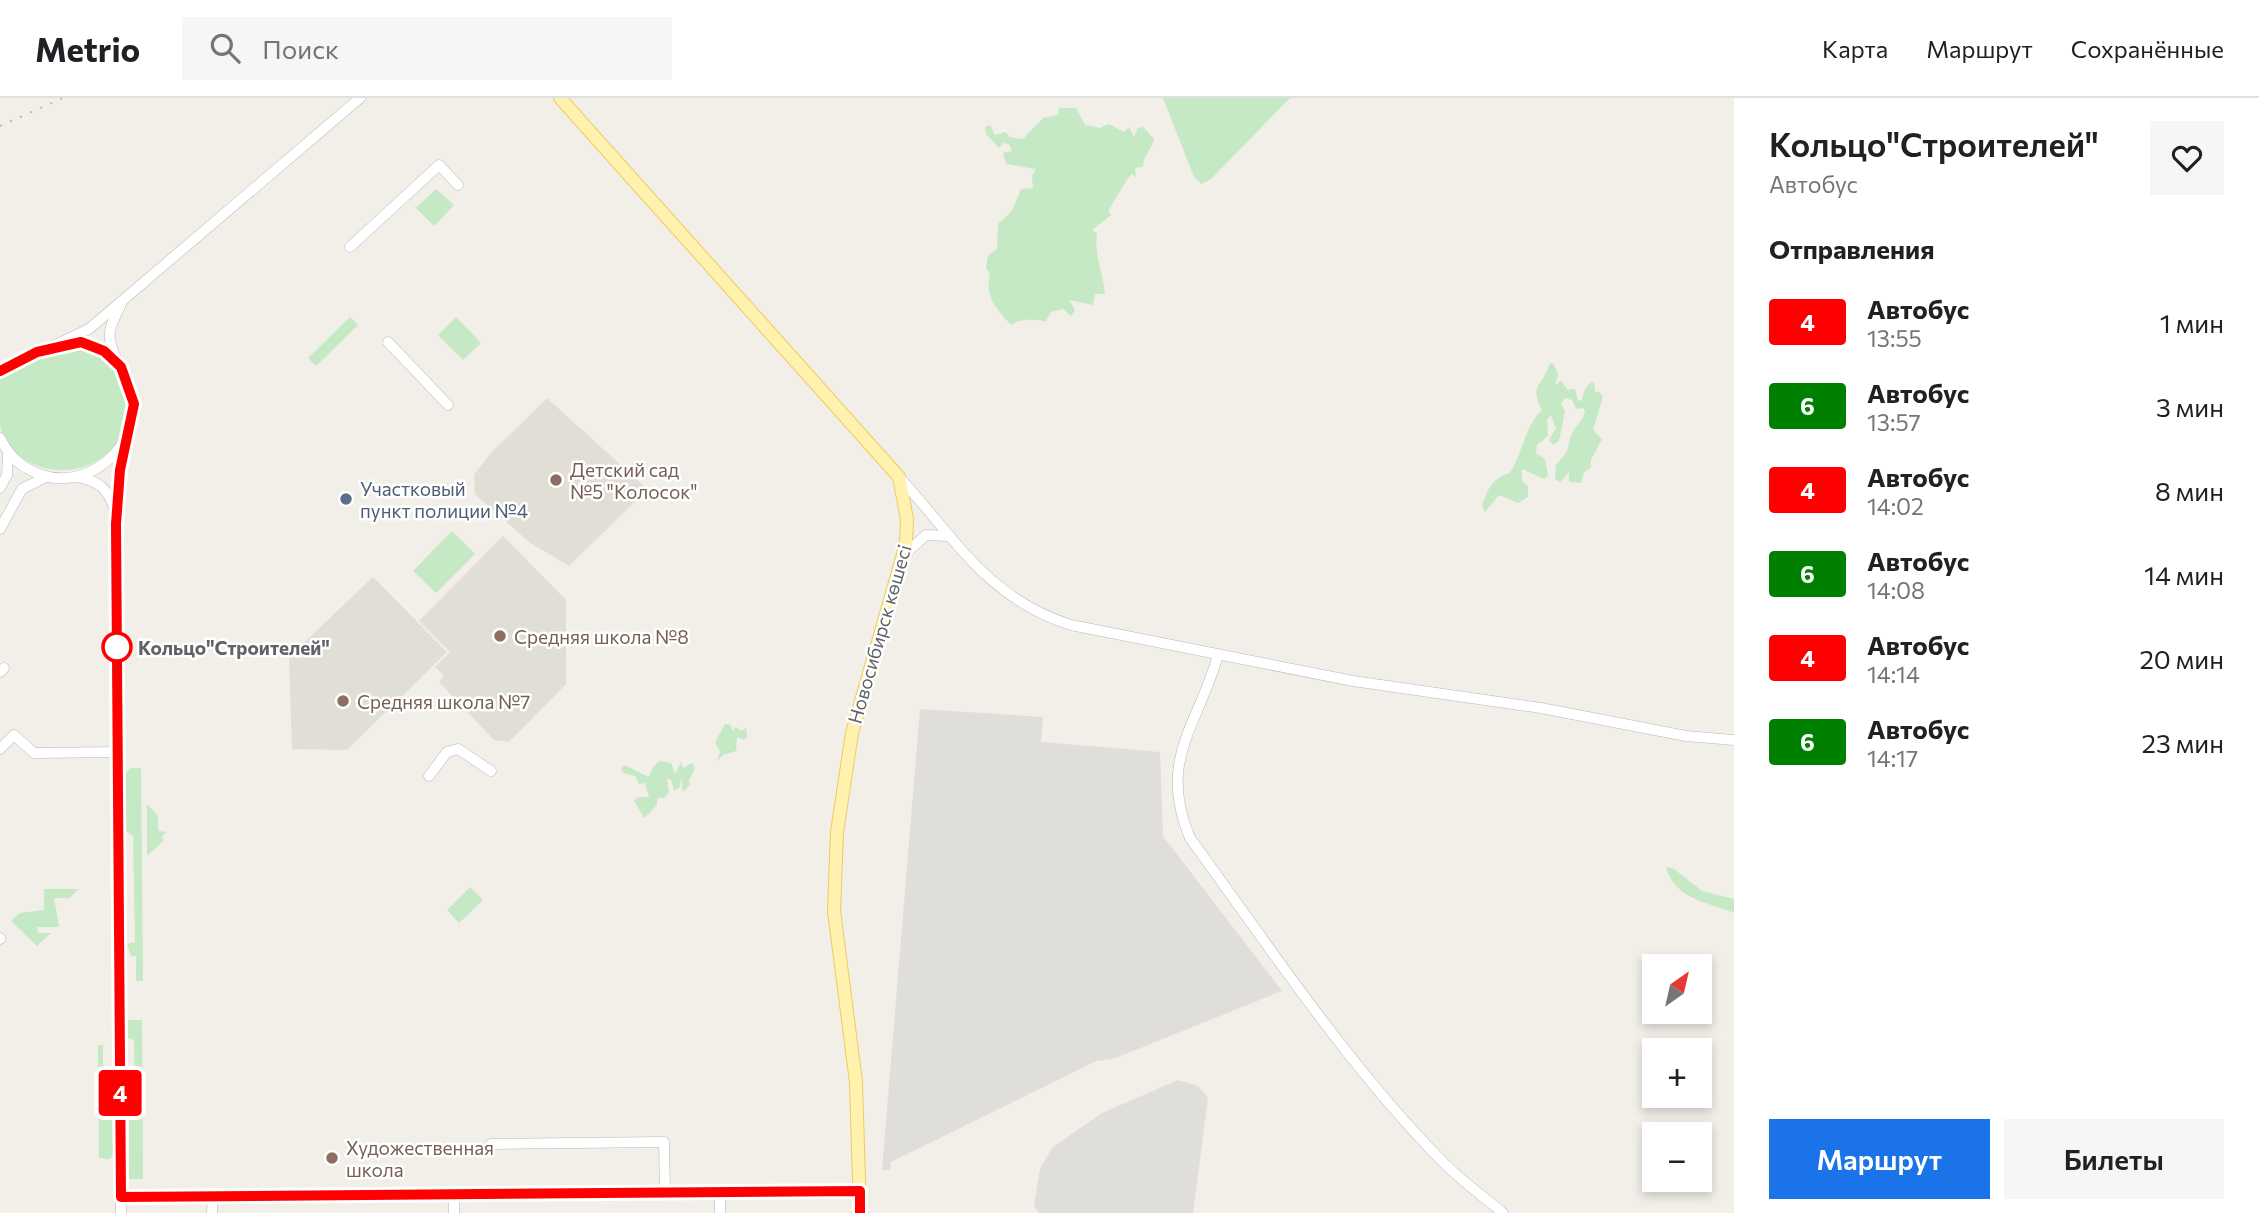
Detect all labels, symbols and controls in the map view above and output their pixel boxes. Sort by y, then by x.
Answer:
search box [182,17,672,80]
text: Metrio [35,28,140,69]
icon: search [206,29,244,67]
text: Поиск [262,33,339,64]
text: Карта [1822,34,1888,63]
text: Маршрут [1926,34,2033,63]
text: Сохранённые [2071,34,2224,63]
button: heart [2150,121,2224,195]
text: Кольцо"Строителей" [1769,123,2099,164]
text: Автобус [1769,170,1858,198]
text: Отправления [1769,233,1935,264]
text: Автобус [1867,293,1969,324]
text: 4 [1800,307,1815,336]
text: 1 мин [2160,307,2224,338]
text: 13:55 [1867,324,1922,352]
text: Автобус [1867,377,1969,408]
text: 6 [1800,391,1815,420]
text: 3 мин [2156,391,2224,422]
text: 13:57 [1867,408,1921,436]
place label: Детский сад №5 "Колосок" [570,458,697,503]
text: Автобус [1867,461,1969,492]
marker: Детский сад №5 "Колосок" [548,472,564,488]
text: 4 [1800,475,1815,504]
text: 8 мин [2155,475,2224,506]
place label: Участковый пункт полиции №4 [360,477,528,522]
marker: Участковый пункт полиции №4 [338,491,354,507]
text: 14:02 [1867,492,1924,520]
street label: Новосибирск көшесі [842,542,916,726]
text: Автобус [1867,545,1969,576]
text: 6 [1800,559,1815,588]
text: 14 мин [2144,559,2224,590]
text: 14:08 [1867,576,1925,604]
place label: Средняя школа №8 [514,625,689,648]
marker: Средняя школа №8 [492,628,508,644]
text: Автобус [1867,629,1969,660]
marker: Кольцо"Строителей" [102,632,132,662]
place label: Кольцо"Строителей" [138,636,330,659]
text: 4 [1800,643,1815,672]
text: 20 мин [2139,643,2224,674]
text: 14:14 [1867,660,1920,688]
place label: Средняя школа №7 [357,690,530,713]
marker: Средняя школа №7 [335,693,351,709]
text: Автобус [1867,713,1969,744]
text: 6 [1800,727,1815,756]
text: 23 мин [2142,727,2224,758]
text: 14:17 [1867,744,1918,772]
north arrow [1642,954,1712,1024]
map controls [1642,954,1712,1192]
button: + [1642,1038,1712,1108]
line badge: 4 [97,1070,143,1116]
text: 4 [113,1078,127,1107]
button: Маршрут [1769,1119,1990,1199]
button: Билеты [2004,1119,2224,1199]
button: − [1642,1122,1712,1192]
place label: Художественная школа [346,1136,494,1181]
marker: Художественная школа [324,1150,340,1166]

